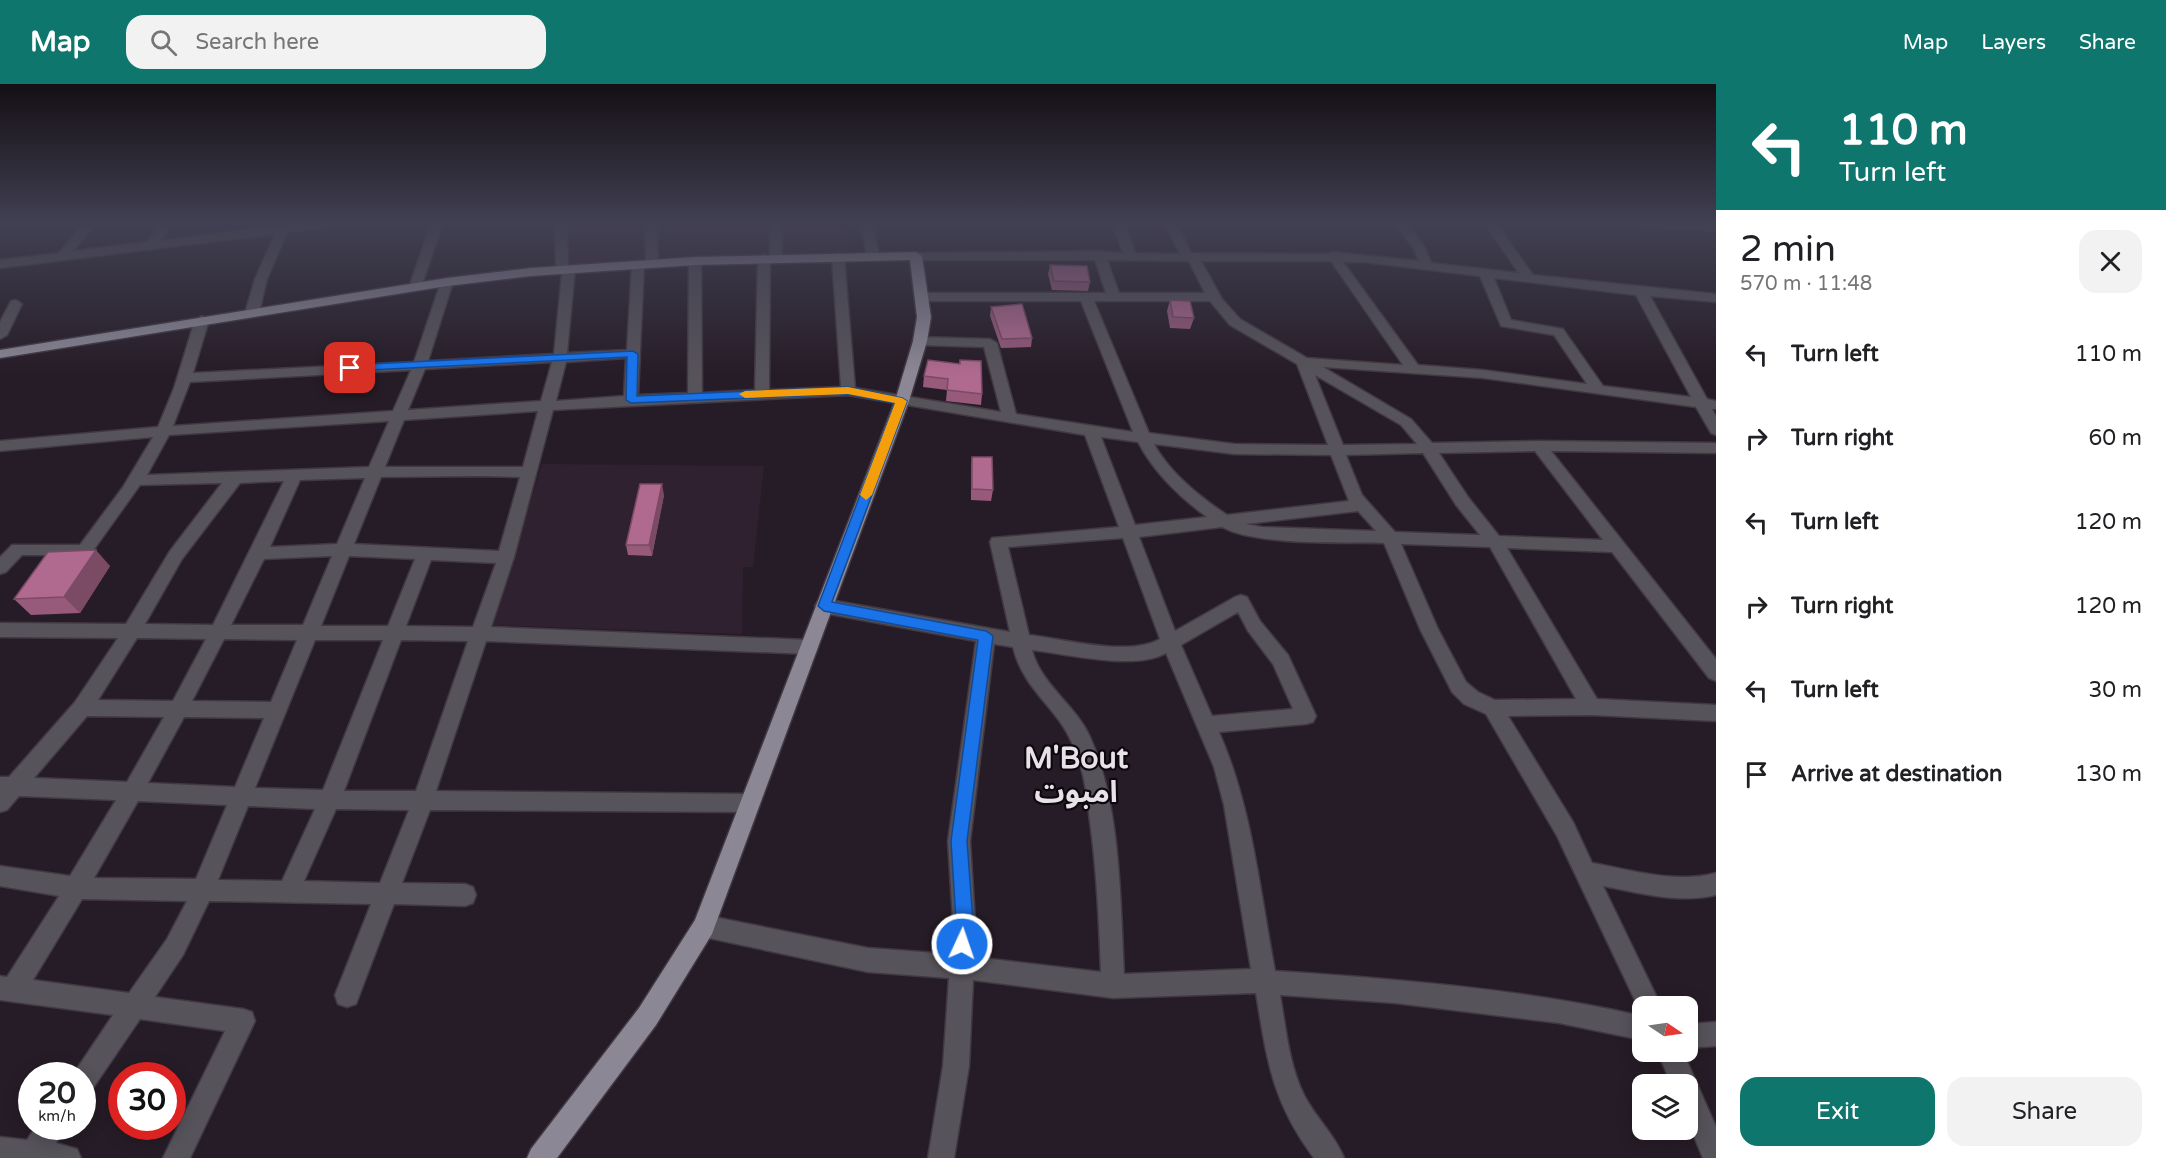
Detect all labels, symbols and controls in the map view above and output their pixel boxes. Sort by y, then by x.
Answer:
search box [126,15,546,69]
text: Map [30,25,90,59]
icon: search [147,26,180,59]
text: Search here [195,29,319,55]
text: Map [1903,30,1948,55]
text: Layers [1981,30,2046,55]
text: Share [2079,30,2136,55]
text: 110 m [1839,105,1968,156]
icon: left [1740,108,1818,186]
text: Turn left [1839,156,1946,189]
text: 2 min [1740,228,1836,271]
button: close [2079,230,2142,293]
text: 570 m · 11:48 [1740,272,1872,296]
icon: left [1740,338,1773,371]
text: Turn left [1791,341,1879,367]
text: 110 m [2075,341,2142,367]
pin [324,342,375,393]
icon: arrive [333,351,366,384]
icon: right [1740,422,1773,455]
text: Turn right [1791,425,1893,451]
text: 60 m [2088,425,2142,451]
icon: left [1740,506,1773,539]
text: Turn left [1791,509,1879,535]
text: 120 m [2075,509,2142,535]
icon: right [1740,590,1773,623]
text: Turn right [1791,593,1893,619]
text: 120 m [2075,593,2142,619]
icon: left [1740,674,1773,707]
text: Turn left [1791,677,1879,703]
text: 30 m [2088,677,2142,703]
district label: M'Bout امبوت [1024,740,1129,811]
icon: arrive [1740,758,1773,791]
text: Arrive at destination [1791,761,2002,787]
text: 130 m [2075,761,2142,787]
position arrow [930,912,994,976]
north arrow [1632,996,1698,1062]
map controls [1632,996,1698,1140]
speed limit sign: 30 [108,1062,186,1140]
button: layers [1632,1074,1698,1140]
text: 20 [38,1075,76,1112]
button: Exit [1740,1077,1935,1146]
button: Share [1947,1077,2142,1146]
text: km/h [38,1107,76,1125]

